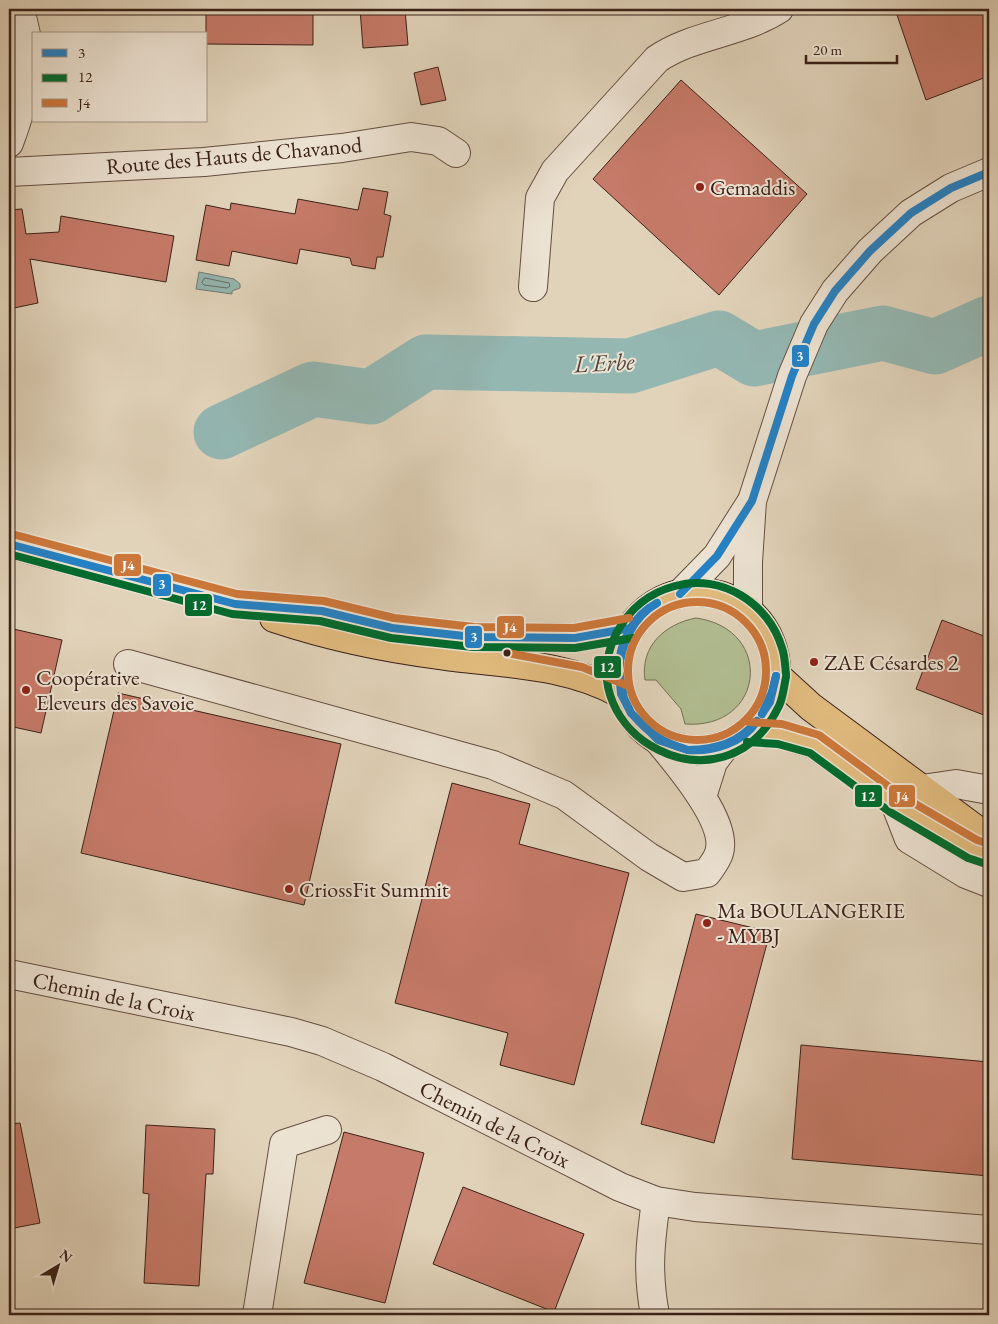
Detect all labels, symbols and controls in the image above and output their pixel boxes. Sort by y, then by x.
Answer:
legend [32,32,208,122]
scale bar [806,32,897,64]
text: 20 m [813,40,842,59]
text: 3 [78,43,85,62]
text: 12 [78,67,93,86]
text: J4 [76,93,91,112]
street label: Route des Hauts de Chavanod [105,130,364,181]
place label: Gemaddis [710,173,795,202]
marker: Gemaddis [694,181,706,193]
line badge: 3 [791,344,810,368]
water label: L'Erbe [572,345,636,380]
text: 3 [796,347,804,365]
line badge: J4 [113,553,142,577]
text: J4 [120,556,135,574]
line badge: 3 [152,573,172,597]
text: 3 [158,575,166,593]
line badge: 12 [184,593,213,617]
text: 12 [192,596,207,614]
line badge: J4 [496,615,525,639]
text: J4 [502,618,517,636]
line badge: 3 [464,625,483,649]
text: 3 [470,628,478,646]
unlabelled marker [502,648,512,658]
place label: ZAE Césardes 2 [824,648,959,677]
line badge: 12 [593,655,622,679]
marker: ZAE Césardes 2 [808,656,820,668]
text: 12 [600,658,615,676]
place label: Coopérative Eleveurs des Savoie [36,663,195,717]
marker: Coopérative Eleveurs des Savoie [20,684,32,696]
line badge: 12 [854,784,883,808]
line badge: J4 [888,784,916,808]
text: 12 [861,787,876,805]
text: J4 [894,787,909,805]
place label: CriossFit Summit [299,875,449,904]
marker: CriossFit Summit [283,883,295,895]
place label: Ma BOULANGERIE - MYBJ [717,896,905,950]
marker: Ma BOULANGERIE - MYBJ [701,917,713,929]
street label: Chemin de la Croix [30,965,198,1028]
street label: Chemin de la Croix [415,1074,575,1175]
north arrow [32,1242,82,1292]
text: N [56,1245,77,1267]

